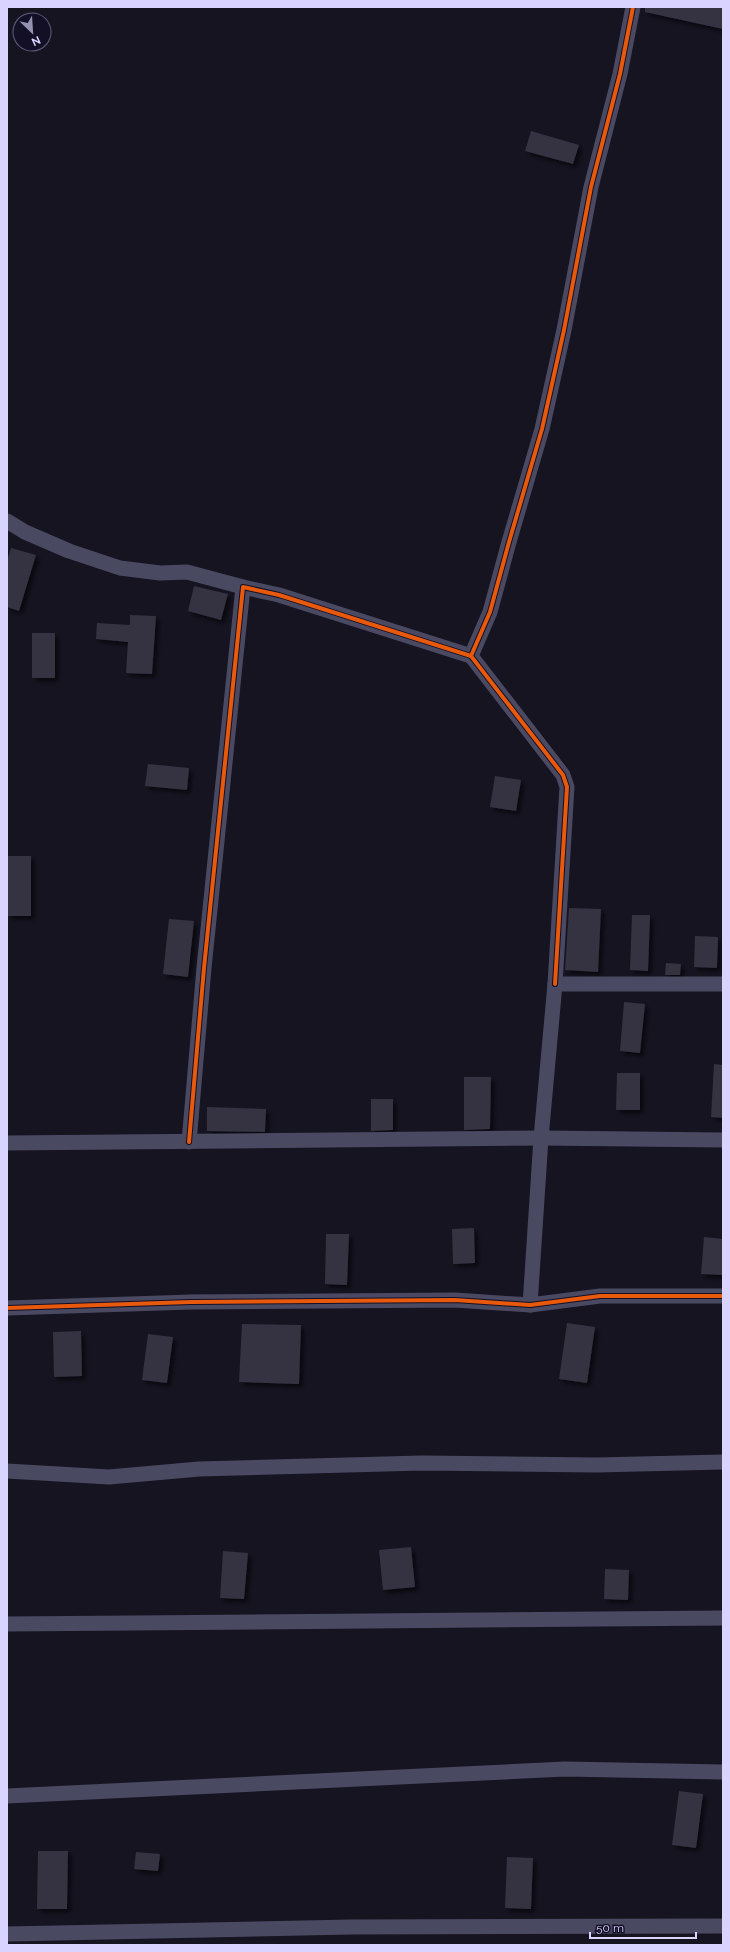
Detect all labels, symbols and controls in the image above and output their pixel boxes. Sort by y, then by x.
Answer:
north arrow [12,12,52,52]
text: N [29,33,43,48]
scale bar [590,1914,696,1940]
text: 50 m [596,1921,624,1935]

